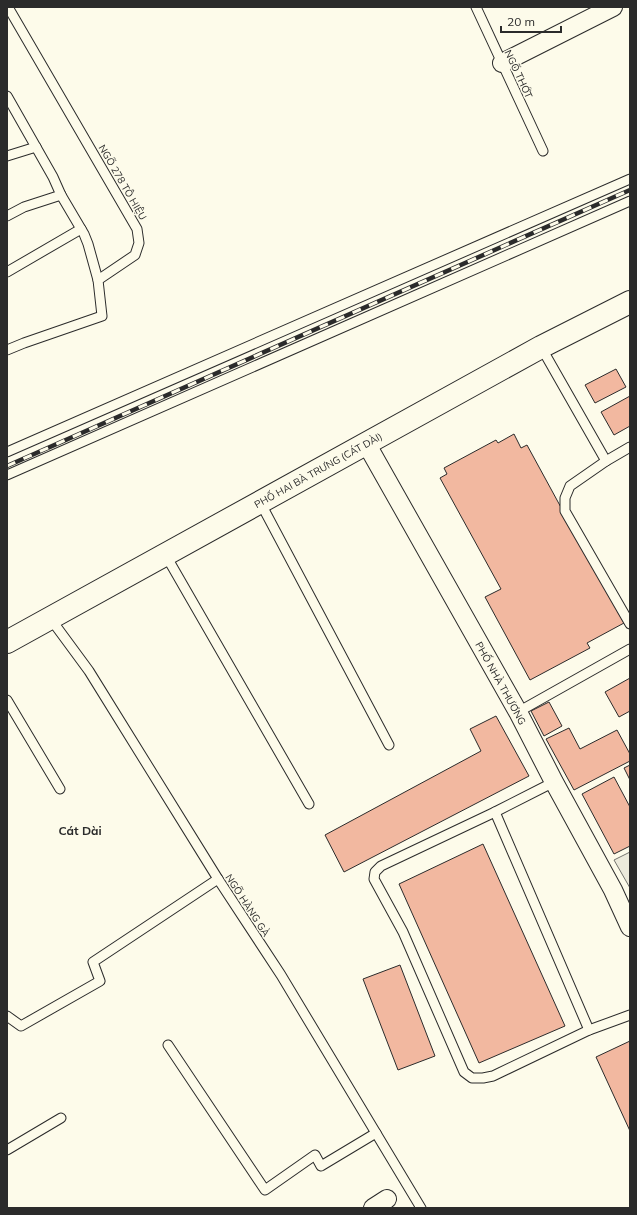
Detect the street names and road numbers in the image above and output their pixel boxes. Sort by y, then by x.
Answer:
street label: NGÕ THỚT [502,48,535,101]
street label: NGÕ 278 TÔ HIỆU [96,142,149,222]
street label: PHỐ HAI BÀ TRƯNG (CÁT DÀI) [252,430,385,511]
street label: PHỐ NHÀ THƯƠNG [472,639,529,727]
street label: NGÕ HÀNG GÀ [222,871,273,940]

